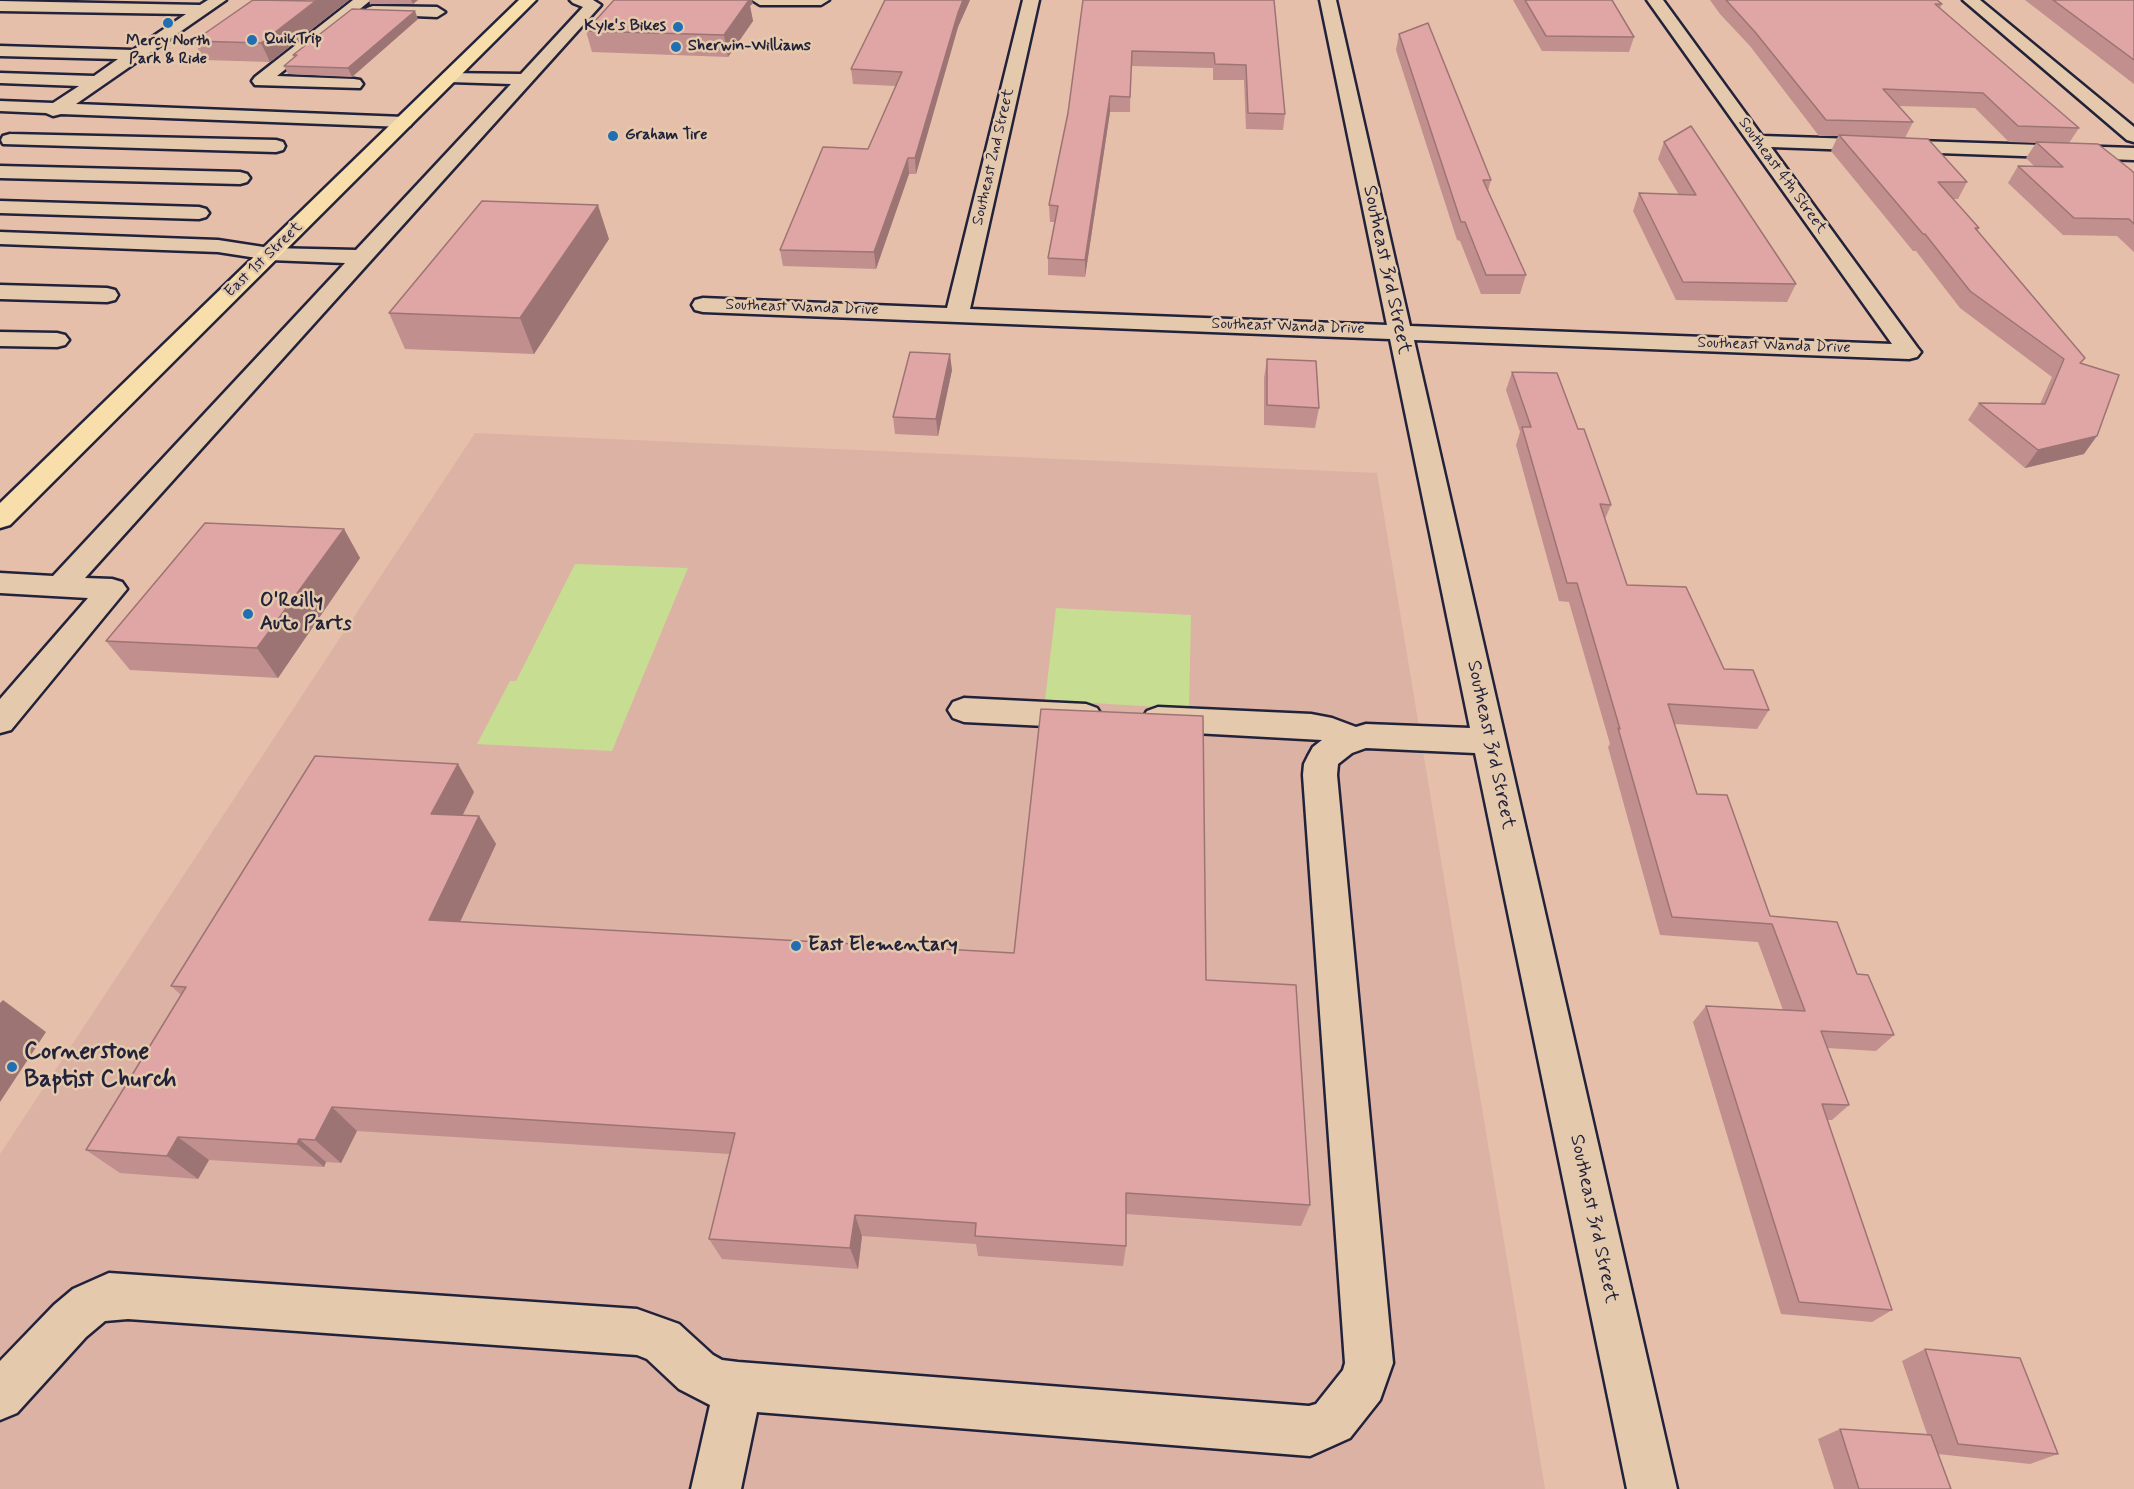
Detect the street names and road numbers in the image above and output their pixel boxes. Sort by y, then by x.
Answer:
street label: Southeast 2nd Street [969,87,1019,227]
street label: Southeast 4th Street [1733,114,1831,238]
street label: Southeast 3rd Street [1356,183,1416,357]
street label: East 1st Street [221,218,307,302]
street label: Southeast Wanda Drive [725,296,879,320]
street label: Southeast Wanda Drive [1211,315,1365,339]
street label: Southeast Wanda Drive [1697,334,1851,358]
street label: Southeast 3rd Street [1460,658,1520,832]
street label: Southeast 3rd Street [1563,1132,1623,1306]

